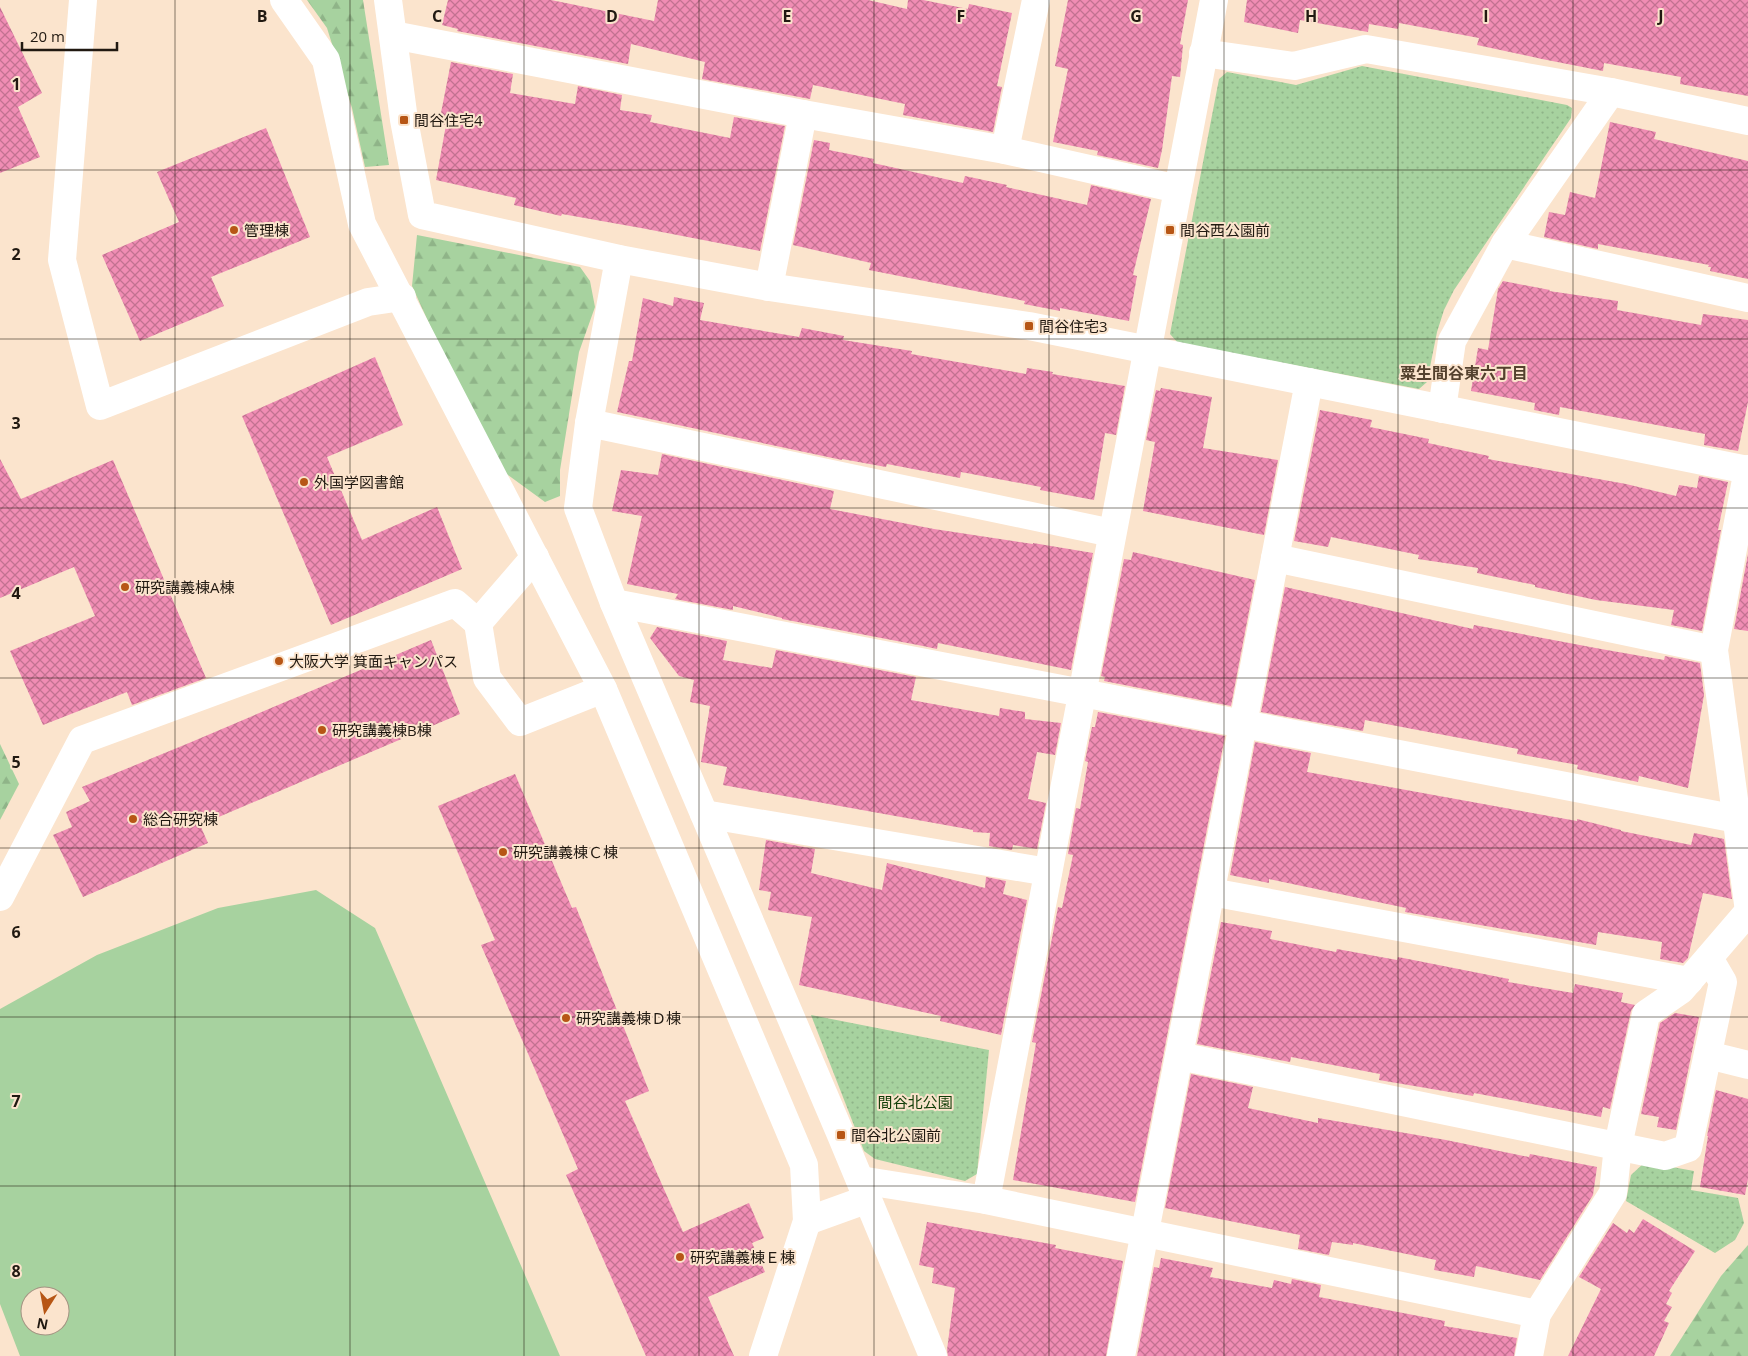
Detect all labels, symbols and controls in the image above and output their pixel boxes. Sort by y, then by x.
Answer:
text: B [257,5,267,27]
text: C [432,5,442,27]
text: D [606,5,618,27]
text: E [783,5,792,27]
text: F [957,5,965,27]
text: G [1130,5,1142,27]
text: H [1305,5,1317,27]
text: I [1483,5,1489,27]
text: J [1656,5,1664,27]
scale bar [22,20,118,52]
text: 20 m [30,26,65,46]
text: 1 [11,73,21,95]
place label: 間谷住宅4 [414,110,483,130]
marker: 間谷住宅4 [398,114,410,126]
place label: 管理棟 [244,220,289,240]
place label: 間谷西公園前 [1180,220,1270,240]
marker: 管理棟 [228,224,240,236]
marker: 間谷西公園前 [1164,224,1176,236]
text: 2 [11,243,21,265]
place label: 間谷住宅3 [1039,316,1108,336]
marker: 間谷住宅3 [1023,320,1035,332]
district label: 粟生間谷東六丁目 [1400,362,1528,384]
text: 3 [11,412,21,434]
place label: 外国学図書館 [314,472,404,492]
marker: 外国学図書館 [298,476,310,488]
place label: 研究講義棟A棟 [135,577,235,597]
marker: 研究講義棟A棟 [119,581,131,593]
text: 4 [11,582,21,604]
place label: 大阪大学 箕面キャンパス [289,651,458,671]
marker: 大阪大学 箕面キャンパス [273,655,285,667]
place label: 研究講義棟B棟 [332,720,432,740]
marker: 研究講義棟B棟 [316,724,328,736]
text: 5 [11,751,21,773]
place label: 総合研究棟 [143,809,218,829]
marker: 総合研究棟 [127,813,139,825]
place label: 研究講義棟Ｃ棟 [513,842,618,862]
marker: 研究講義棟Ｃ棟 [497,846,509,858]
text: 6 [11,921,21,943]
place label: 研究講義棟Ｄ棟 [576,1008,681,1028]
marker: 研究講義棟Ｄ棟 [560,1012,572,1024]
text: 7 [11,1090,21,1112]
park label: 間谷北公園 [877,1092,953,1112]
place label: 間谷北公園前 [851,1125,941,1145]
marker: 間谷北公園前 [835,1129,847,1141]
place label: 研究講義棟Ｅ棟 [690,1247,795,1267]
marker: 研究講義棟Ｅ棟 [674,1251,686,1263]
text: 8 [11,1260,21,1282]
north arrow [20,1286,70,1336]
text: N [35,1314,50,1335]

